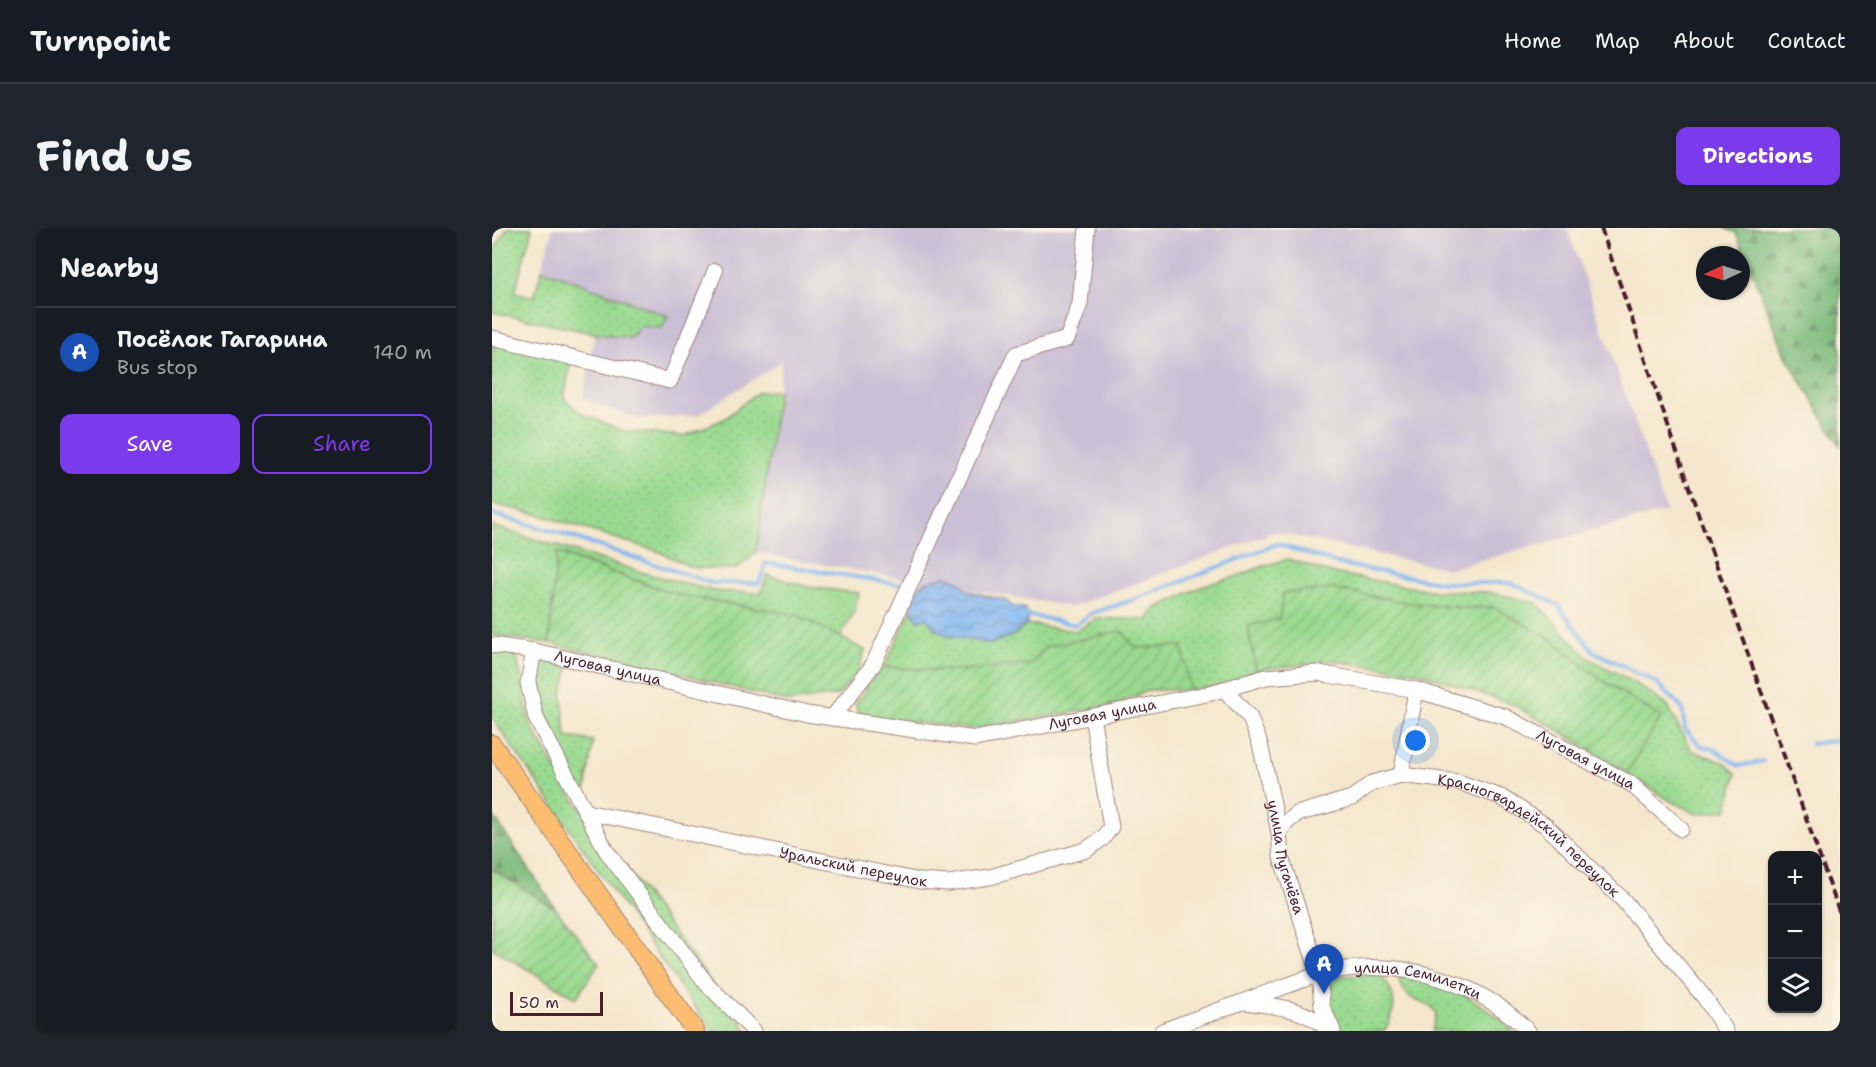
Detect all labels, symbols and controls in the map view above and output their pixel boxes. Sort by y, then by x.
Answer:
text: Turnpoint [30,22,171,60]
text: Home [1504,27,1562,55]
text: Map [1595,27,1640,55]
text: About [1673,27,1734,55]
text: Contact [1767,27,1846,55]
button: Directions [1676,127,1840,185]
text: Find us [36,128,193,184]
north arrow [1696,246,1750,300]
text: Nearby [60,250,159,285]
text: Посёлок Гагарина [117,325,327,354]
text: A [72,339,87,365]
text: 140 m [373,339,432,365]
text: Bus stop [117,354,198,380]
button: Save [60,414,240,474]
button: Share [252,414,432,474]
street label: Луговая улица [552,646,664,690]
street label: Луговая улица [1047,694,1158,735]
street label: Луговая улица [1533,725,1639,795]
your location [1401,726,1430,755]
street label: Красногвардейский переулок [1436,770,1624,902]
street label: улица Пугачёва [1262,798,1309,918]
street label: Уральский переулок [778,842,928,891]
map controls [1768,851,1822,1013]
button: + [1768,851,1822,905]
button: − [1768,905,1822,959]
pin: A [1304,944,1344,994]
street label: улица Семилетки [1353,958,1485,1004]
button: layers [1768,959,1822,1013]
scale bar [510,989,603,1016]
text: 50 m [519,992,559,1013]

